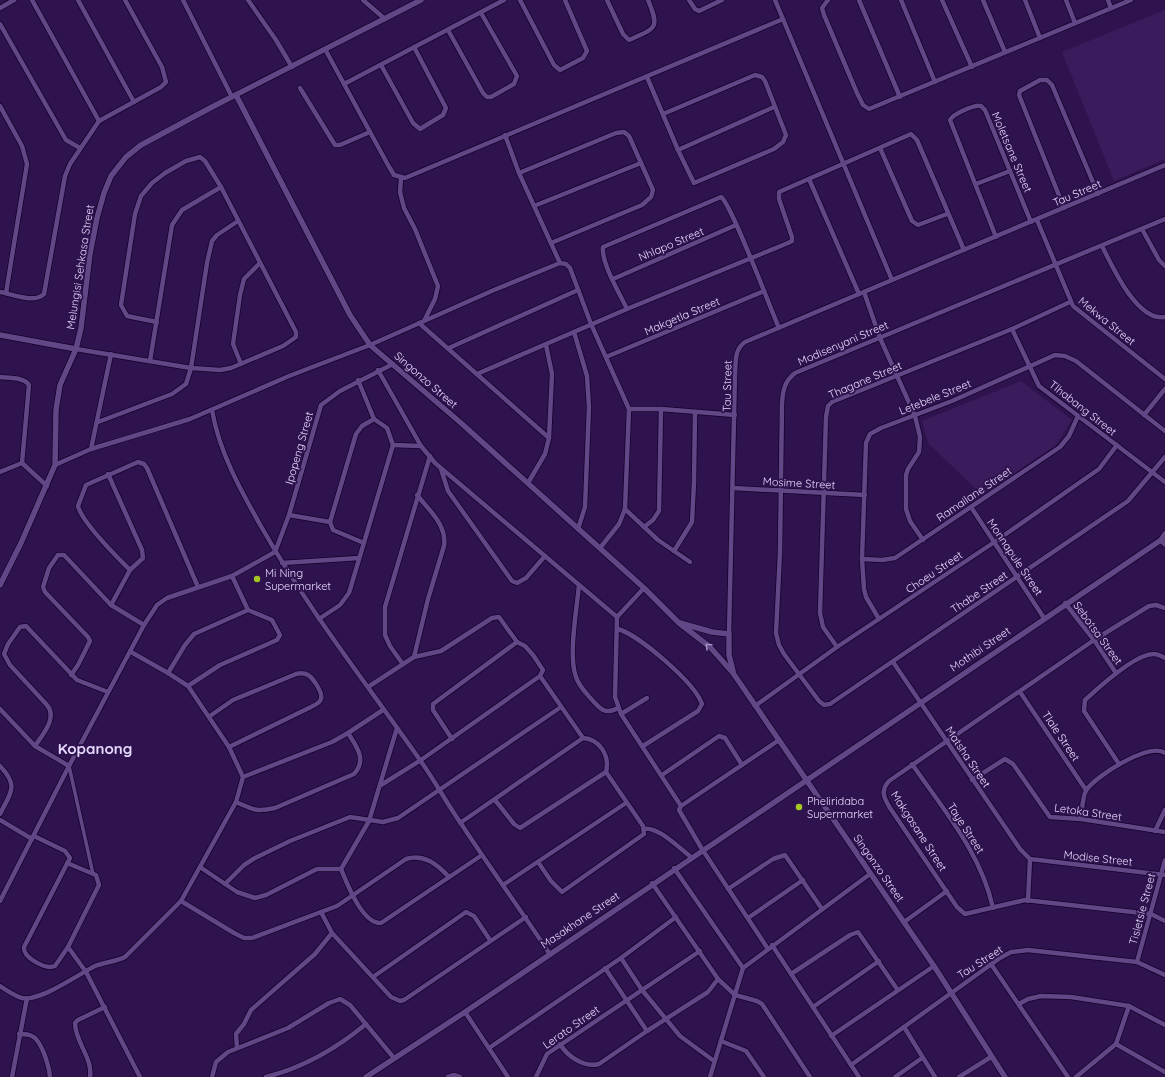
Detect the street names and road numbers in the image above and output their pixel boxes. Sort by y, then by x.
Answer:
street label: Moletsane Street [989,110,1035,195]
street label: Tau Street [1051,176,1104,209]
street label: Melungisi Sehkasa Street [63,203,97,330]
street label: Nhlapo Street [636,224,706,264]
street label: Makgetla Street [642,294,722,338]
street label: Mekwa Street [1076,294,1139,348]
street label: Modisenyani Street [796,317,891,368]
street label: Singonzo Street [391,349,461,412]
street label: Thagane Street [826,358,904,402]
street label: Tau Street [720,360,734,412]
street label: Letebele Street [897,376,973,418]
street label: Tlhabang Street [1046,377,1120,439]
street label: Ipopeng Street [282,410,316,486]
street label: Ramailane Street [934,463,1015,524]
street label: Mosime Street [762,474,836,492]
street label: Monnapule Street [984,516,1046,598]
street label: Choeu Street [903,548,965,596]
street label: Thabe Street [948,568,1010,616]
street label: Sebotsa Street [1070,599,1126,668]
street label: Mothibi Street [947,623,1013,674]
street label: Tlale Street [1039,708,1083,764]
street label: Matsha Street [942,724,994,791]
street label: Makgasane Street [888,788,950,874]
street label: Taye Street [944,800,988,856]
street label: Letoka Street [1053,800,1123,824]
street label: Singonzo Street [850,831,908,905]
street label: Modise Street [1063,847,1133,869]
street label: Tisletsie Street [1126,871,1158,946]
street label: Masakhane Street [538,888,622,952]
street label: Tau Street [955,942,1006,982]
street label: Lerato Street [540,1002,602,1052]

